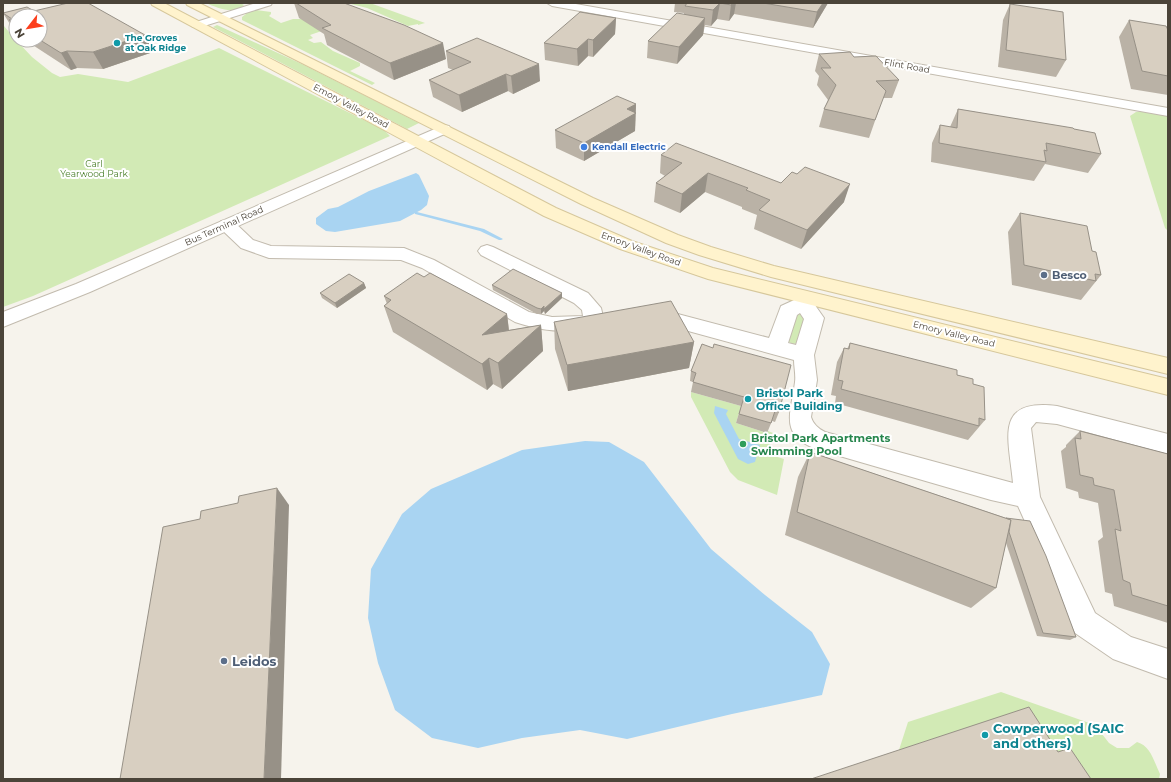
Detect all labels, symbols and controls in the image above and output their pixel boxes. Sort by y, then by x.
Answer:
north arrow [8,8,48,48]
text: N [11,26,28,41]
place label: The Groves at Oak Ridge [125,32,186,53]
marker: The Groves at Oak Ridge [112,38,122,48]
street label: Flint Road [883,56,931,75]
street label: Emory Valley Road [312,81,391,130]
place label: Kendall Electric [592,141,666,152]
marker: Kendall Electric [579,142,589,152]
park label: Carl Yearwood Park [60,158,128,179]
street label: Bus Terminal Road [183,203,265,248]
street label: Emory Valley Road [600,229,683,268]
place label: Besco [1052,268,1087,282]
marker: Besco [1039,270,1049,280]
street label: Emory Valley Road [912,318,996,349]
place label: Bristol Park Office Building [756,386,842,413]
marker: Bristol Park Office Building [743,394,753,404]
place label: Bristol Park Apartments Swimming Pool [751,431,890,458]
marker: Bristol Park Apartments Swimming Pool [738,439,748,449]
place label: Leidos [232,653,276,669]
marker: Leidos [219,656,229,666]
place label: Cowperwood (SAIC and others) [993,720,1124,751]
marker: Cowperwood (SAIC and others) [980,730,990,740]

